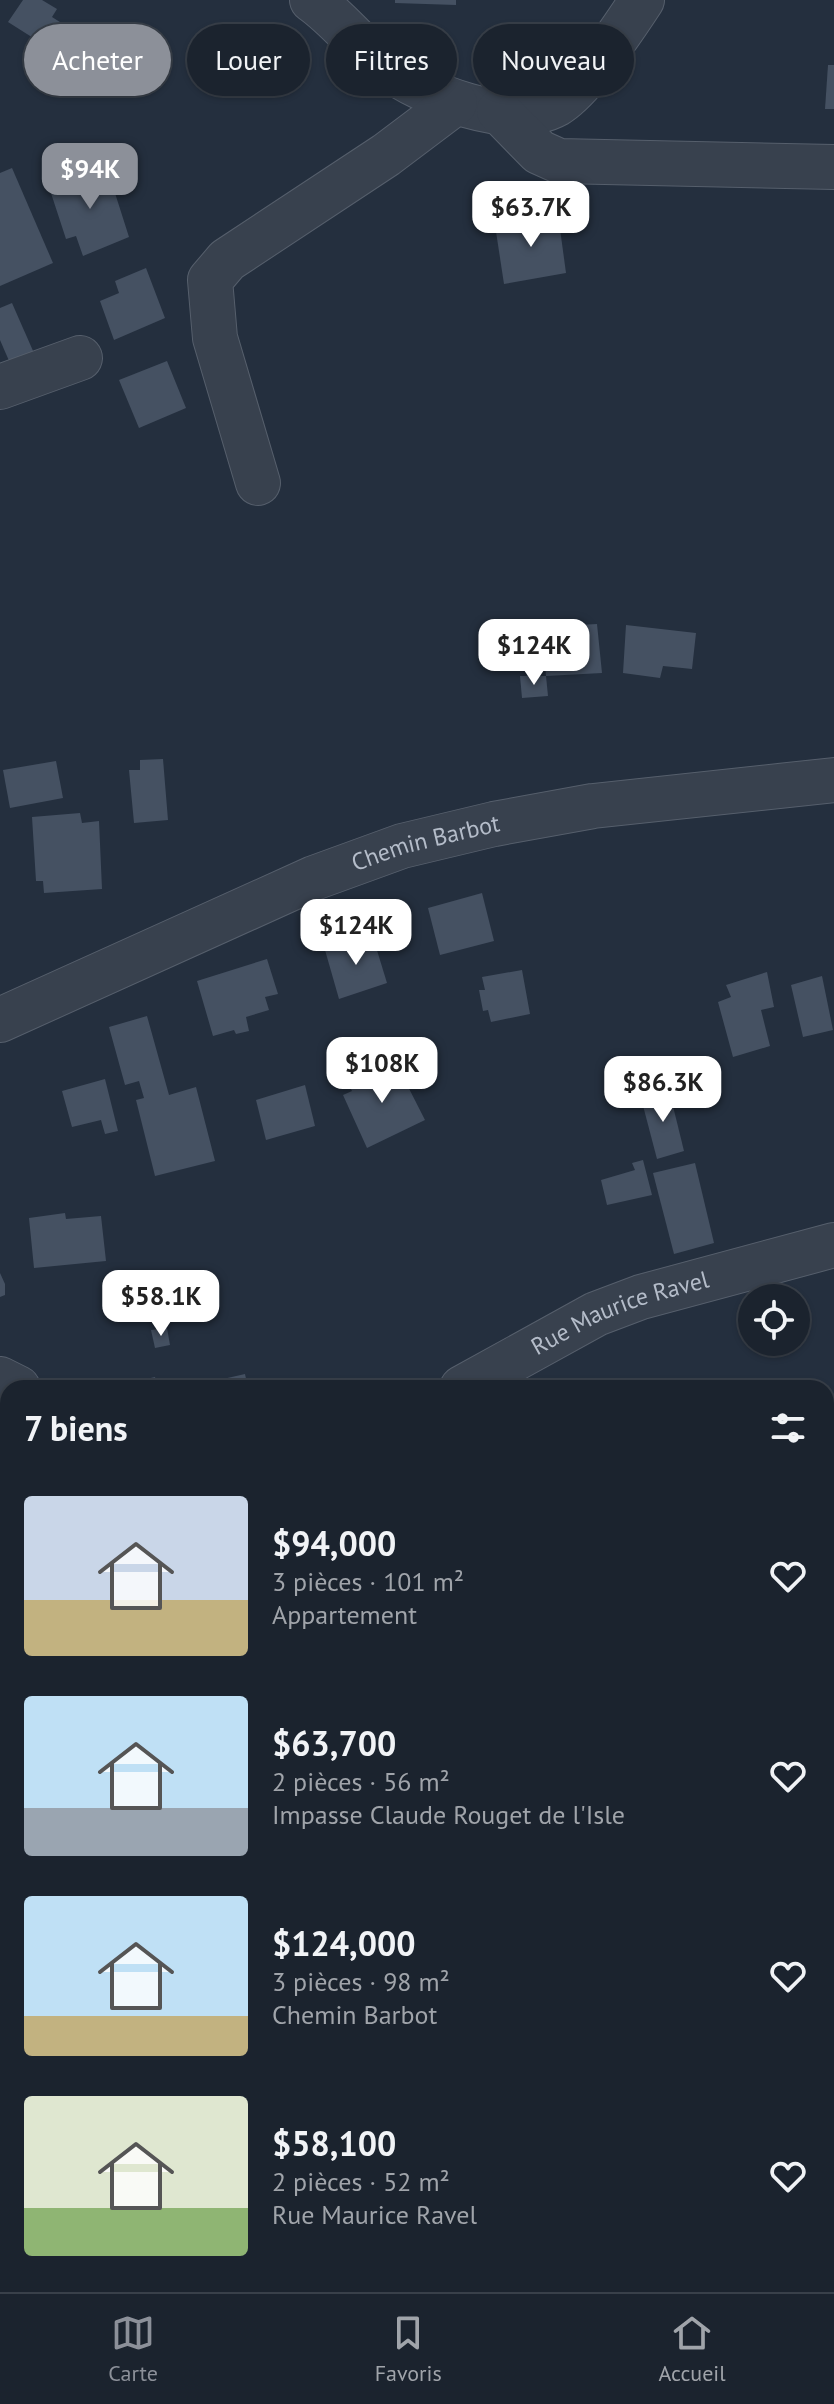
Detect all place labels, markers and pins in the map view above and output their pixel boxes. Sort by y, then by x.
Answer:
pin: $94K [43,143,137,211]
pin: $63.7K [466,181,596,249]
pin: $124K [478,619,590,687]
pin: $124K [300,899,412,967]
pin: $108K [326,1037,438,1105]
pin: $86.3K [598,1056,728,1124]
pin: $58.1K [96,1270,226,1338]

